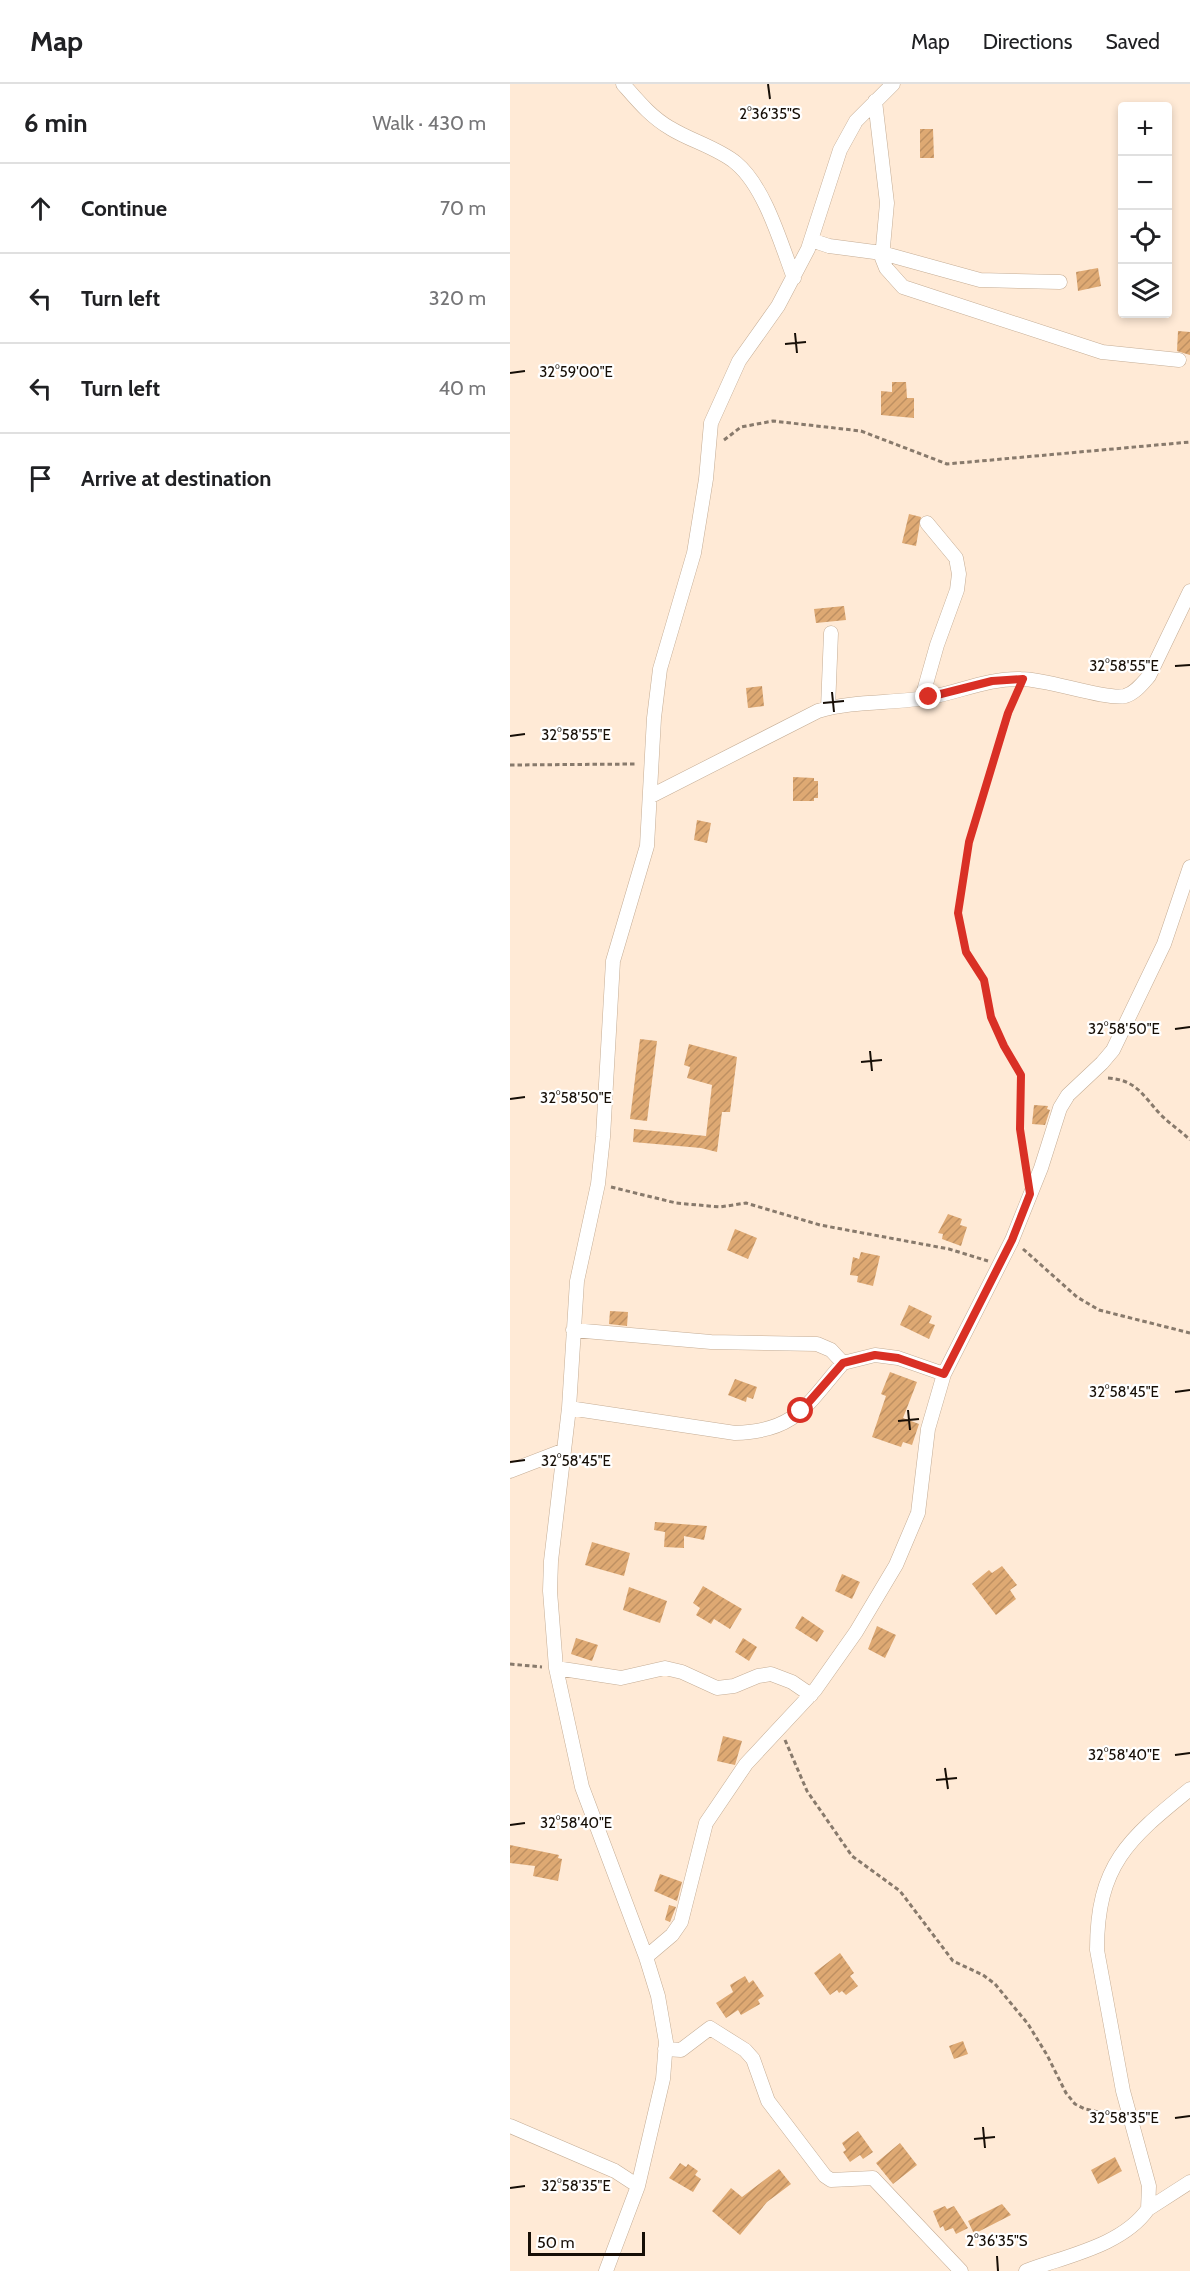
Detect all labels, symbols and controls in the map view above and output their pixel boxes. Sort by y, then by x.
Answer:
text: Map [30,24,83,58]
text: Map [911,29,950,54]
text: Directions [983,29,1072,54]
text: Saved [1105,29,1160,54]
map controls [1118,102,1172,318]
button: + [1118,102,1172,156]
text: 2°36'35"S [739,105,801,123]
text: 6 min [24,107,88,139]
text: Walk · 430 m [372,111,486,135]
button: − [1118,156,1172,210]
icon: ahead [24,192,57,225]
text: Continue [81,195,167,222]
text: 70 m [440,196,486,220]
button: locate [1118,210,1172,264]
button: layers [1118,264,1172,318]
icon: left [24,282,57,315]
text: Turn left [81,285,160,312]
text: 320 m [429,286,486,310]
text: 32°59'00"E [539,363,613,381]
icon: left [24,372,57,405]
text: Turn left [81,375,160,402]
text: 40 m [438,376,486,400]
icon: arrive [24,462,57,495]
text: Arrive at destination [81,465,271,492]
text: 32°58'55"E [1089,657,1159,675]
route end [915,683,941,709]
text: 32°58'55"E [541,726,611,744]
text: 32°58'50"E [1088,1020,1160,1038]
text: 32°58'50"E [540,1089,612,1107]
text: 32°58'45"E [1089,1383,1159,1401]
route start [787,1397,813,1423]
text: 32°58'45"E [541,1452,611,1470]
text: 32°58'40"E [1088,1746,1160,1764]
text: 32°58'40"E [540,1814,612,1832]
text: 32°58'35"E [1089,2109,1159,2127]
text: 32°58'35"E [541,2177,611,2195]
scale bar [528,2229,645,2256]
text: 2°36'35"S [966,2232,1028,2250]
text: 50 m [537,2233,574,2252]

